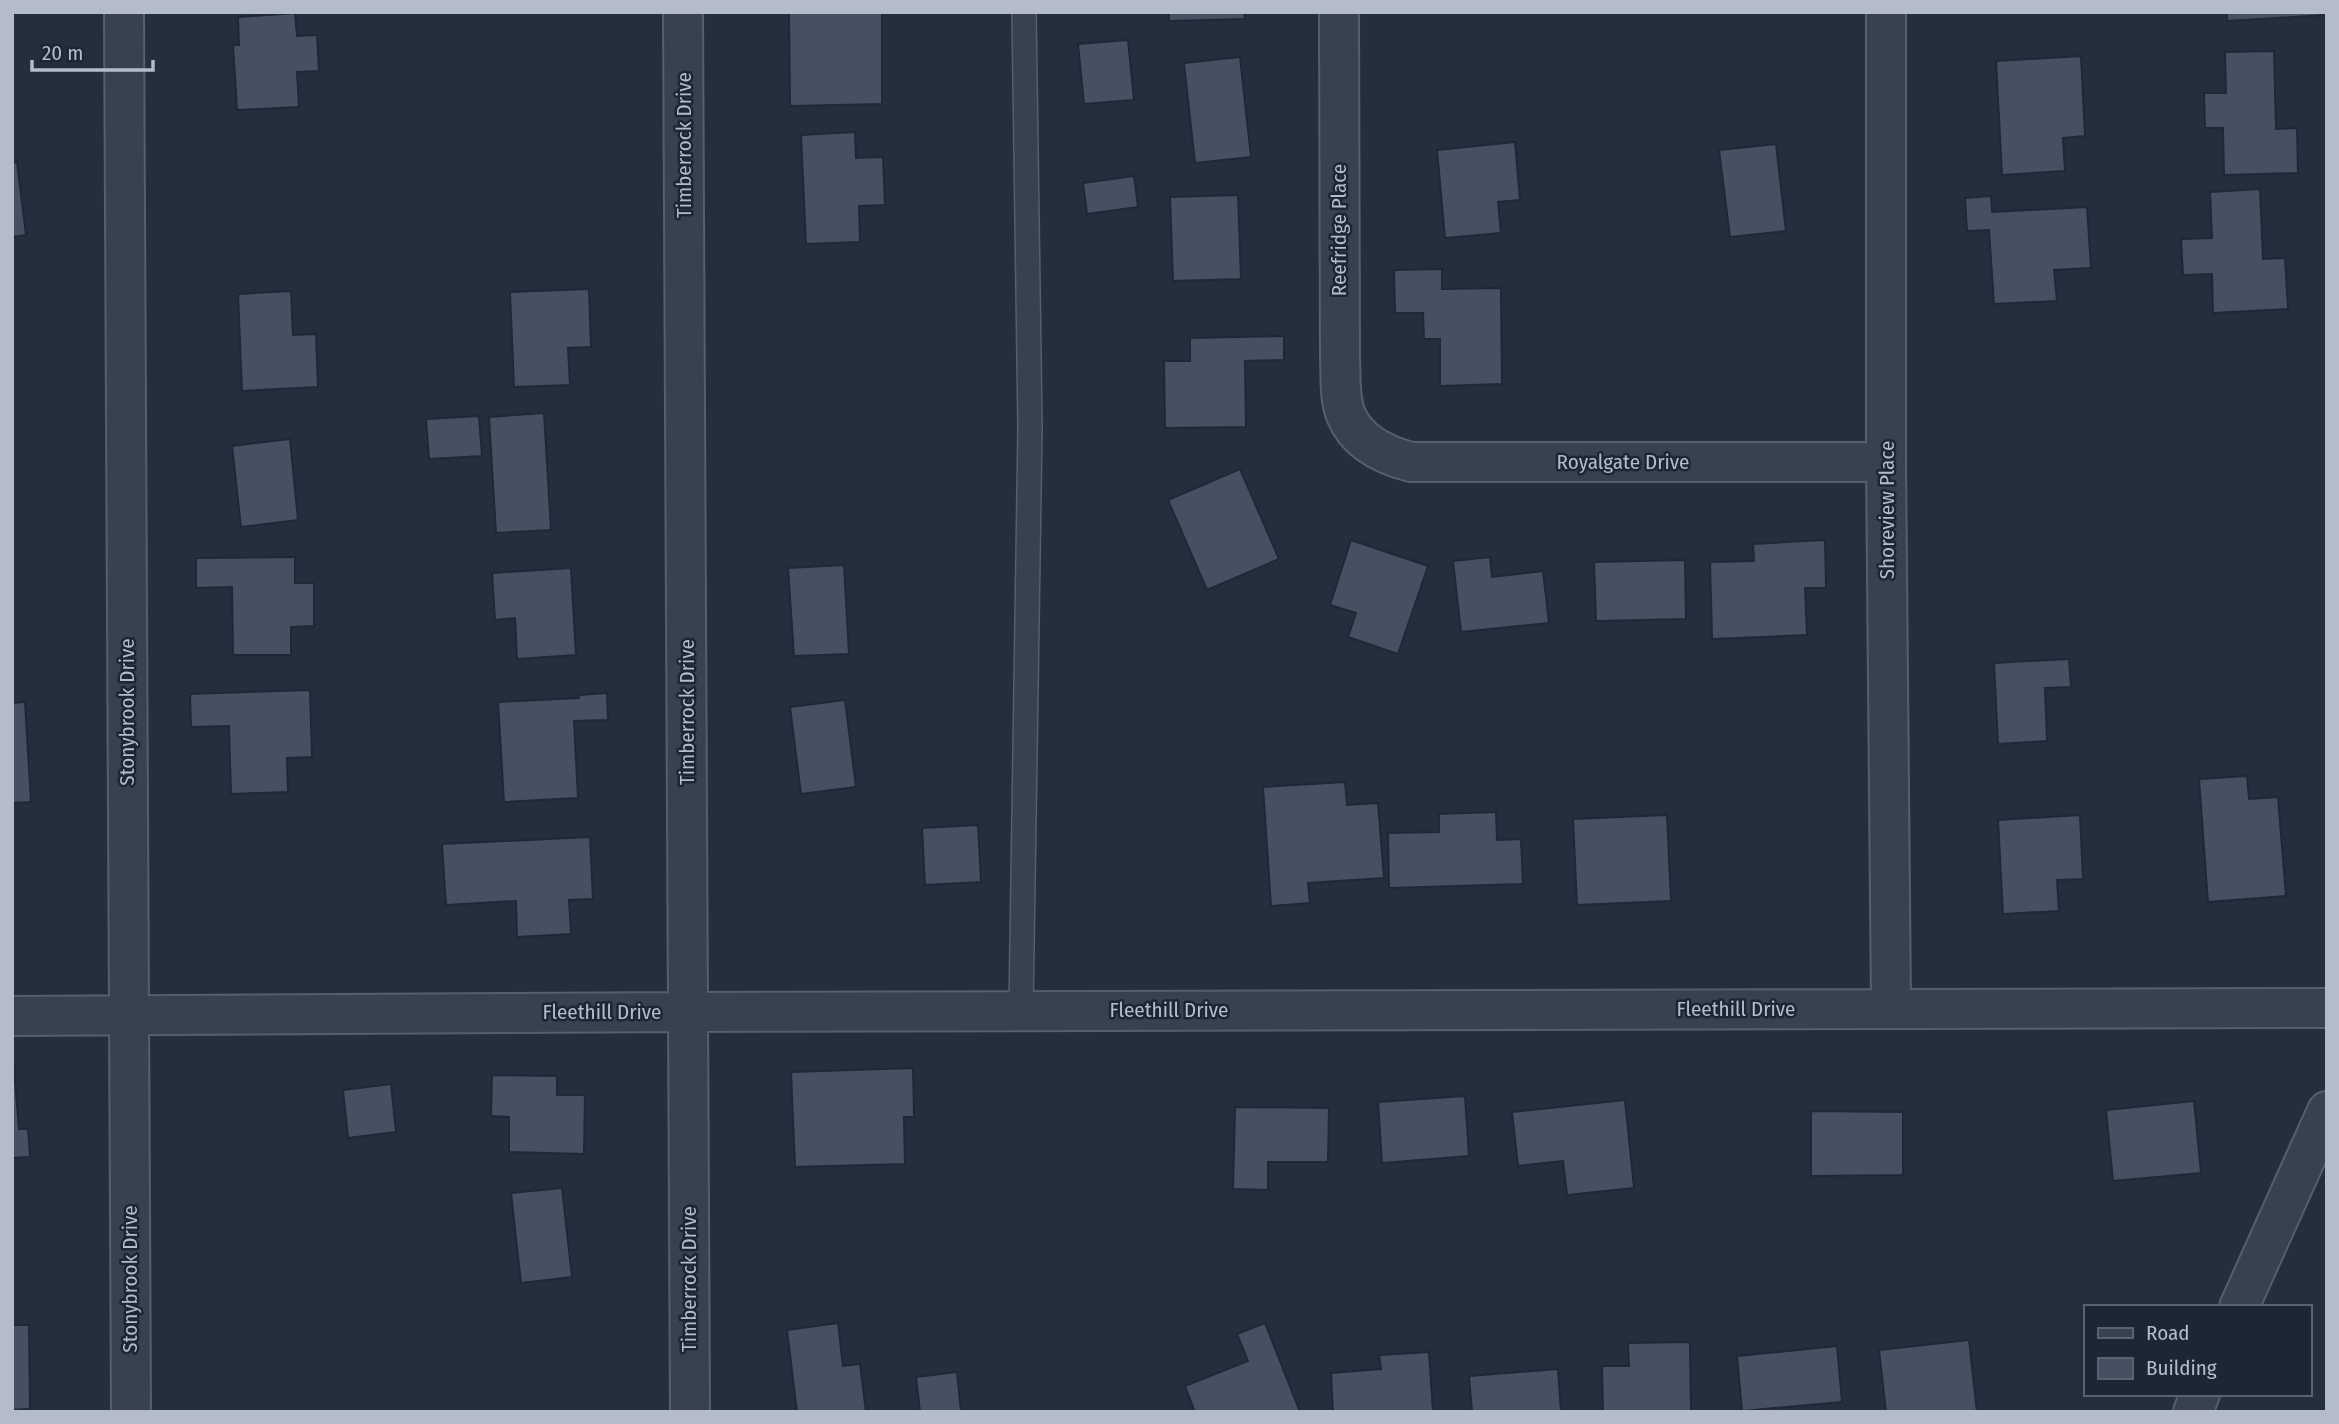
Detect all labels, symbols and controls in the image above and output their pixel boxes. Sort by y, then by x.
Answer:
scale bar [32,28,152,72]
text: 20 m [42,40,83,66]
street label: Timberrock Drive [671,72,697,218]
street label: Reefridge Place [1326,164,1352,296]
street label: Shoreview Place [1874,441,1900,579]
street label: Royalgate Drive [1557,449,1689,475]
street label: Stonybrook Drive [114,638,140,786]
street label: Timberrock Drive [674,639,700,785]
street label: Fleethill Drive [1677,996,1795,1022]
street label: Fleethill Drive [1110,997,1228,1023]
street label: Fleethill Drive [543,999,661,1025]
street label: Stonybrook Drive [117,1205,143,1353]
street label: Timberrock Drive [676,1206,702,1352]
legend [2084,1305,2311,1396]
text: Road [2146,1320,2190,1346]
text: Building [2146,1355,2217,1381]

